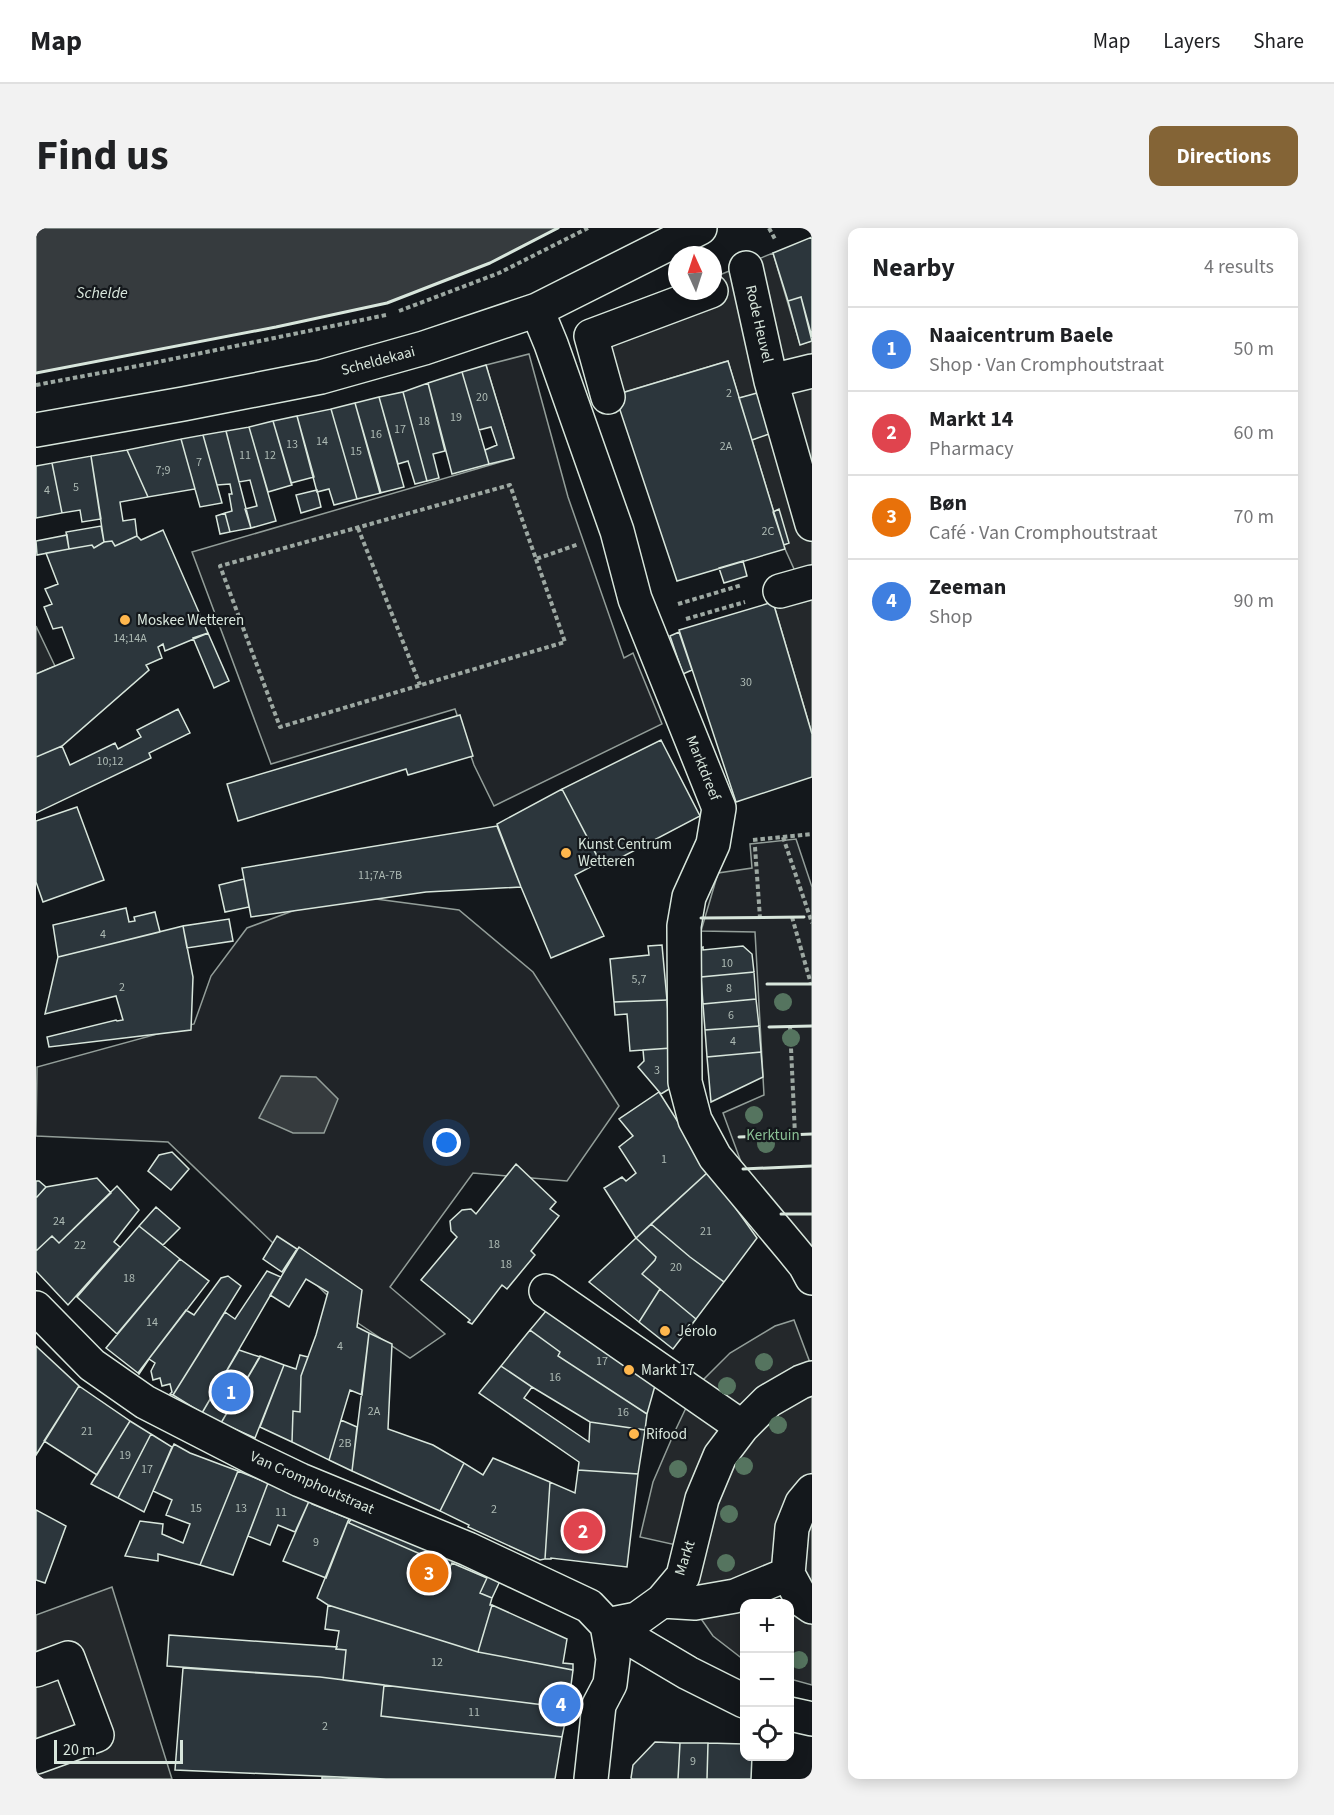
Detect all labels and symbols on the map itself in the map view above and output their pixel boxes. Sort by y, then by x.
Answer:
north arrow [668,246,722,300]
water label: Schelde [76,282,128,304]
street label: Rode Heuvel [740,283,778,365]
street label: Scheldekaai [339,341,417,381]
house number: 2 [726,385,732,402]
house number: 20 [476,389,488,406]
house number: 19 [450,409,462,426]
house number: 18 [418,413,430,430]
house number: 17 [394,421,406,438]
house number: 16 [370,426,382,443]
house number: 14 [316,433,328,450]
house number: 13 [286,436,298,453]
house number: 2A [720,438,733,455]
house number: 15 [350,443,362,460]
house number: 11 [239,447,251,464]
house number: 12 [264,447,276,464]
house number: 7 [196,454,202,471]
house number: 7;9 [156,462,170,479]
house number: 5 [73,479,79,496]
house number: 4 [44,482,50,499]
house number: 2C [762,523,775,540]
place label: Moskee Wetteren [137,610,244,631]
marker: Moskee Wetteren [118,613,132,627]
house number: 14;14A [113,630,147,647]
house number: 30 [740,674,752,691]
street label: Marktdreef [680,732,726,804]
house number: 10;12 [97,753,123,770]
place label: Kunst Centrum Wetteren [578,834,672,872]
marker: Kunst Centrum Wetteren [559,846,573,860]
house number: 11;7A-7B [358,867,402,884]
house number: 4 [100,926,106,943]
house number: 10 [721,955,733,972]
house number: 5,7 [632,971,646,988]
house number: 2 [119,979,125,996]
house number: 8 [726,980,732,997]
house number: 6 [728,1007,734,1024]
house number: 4 [730,1033,736,1050]
house number: 3 [654,1062,660,1079]
park label: Kerktuin [746,1125,800,1146]
your location [432,1128,461,1157]
house number: 1 [661,1151,667,1168]
house number: 24 [53,1213,65,1230]
house number: 21 [700,1223,712,1240]
house number: 18 [488,1236,500,1253]
house number: 22 [74,1237,86,1254]
house number: 18 [500,1256,512,1273]
house number: 20 [670,1259,682,1276]
house number: 18 [123,1270,135,1287]
house number: 14 [146,1314,158,1331]
place label: Jérolo [677,1321,717,1342]
marker: Jérolo [658,1324,672,1338]
house number: 4 [337,1338,343,1355]
house number: 17 [596,1353,608,1370]
place label: Markt 17 [641,1360,695,1381]
marker: Markt 17 [622,1363,636,1377]
house number: 16 [549,1369,561,1386]
pin: 1 [212,1370,250,1414]
house number: 2A [368,1403,381,1420]
house number: 16 [617,1404,629,1421]
house number: 21 [81,1423,93,1440]
place label: Rifood [646,1424,687,1445]
marker: Rifood [627,1427,641,1441]
house number: 2B [338,1435,352,1452]
street label: Van Cromphoutstraat [247,1446,377,1520]
house number: 19 [119,1447,131,1464]
house number: 17 [141,1461,153,1478]
house number: 15 [190,1500,202,1517]
house number: 13 [235,1500,247,1517]
house number: 2 [491,1501,497,1518]
house number: 11 [275,1504,287,1521]
pin: 2 [564,1508,602,1554]
house number: 9 [313,1534,319,1551]
street label: Markt [669,1538,701,1578]
pin: 3 [410,1550,448,1596]
house number: 12 [431,1654,443,1671]
pin: 4 [542,1682,580,1726]
house number: 11 [468,1704,480,1721]
house number: 2 [322,1718,328,1735]
scale bar [54,1737,183,1764]
house number: 9 [690,1753,696,1770]

